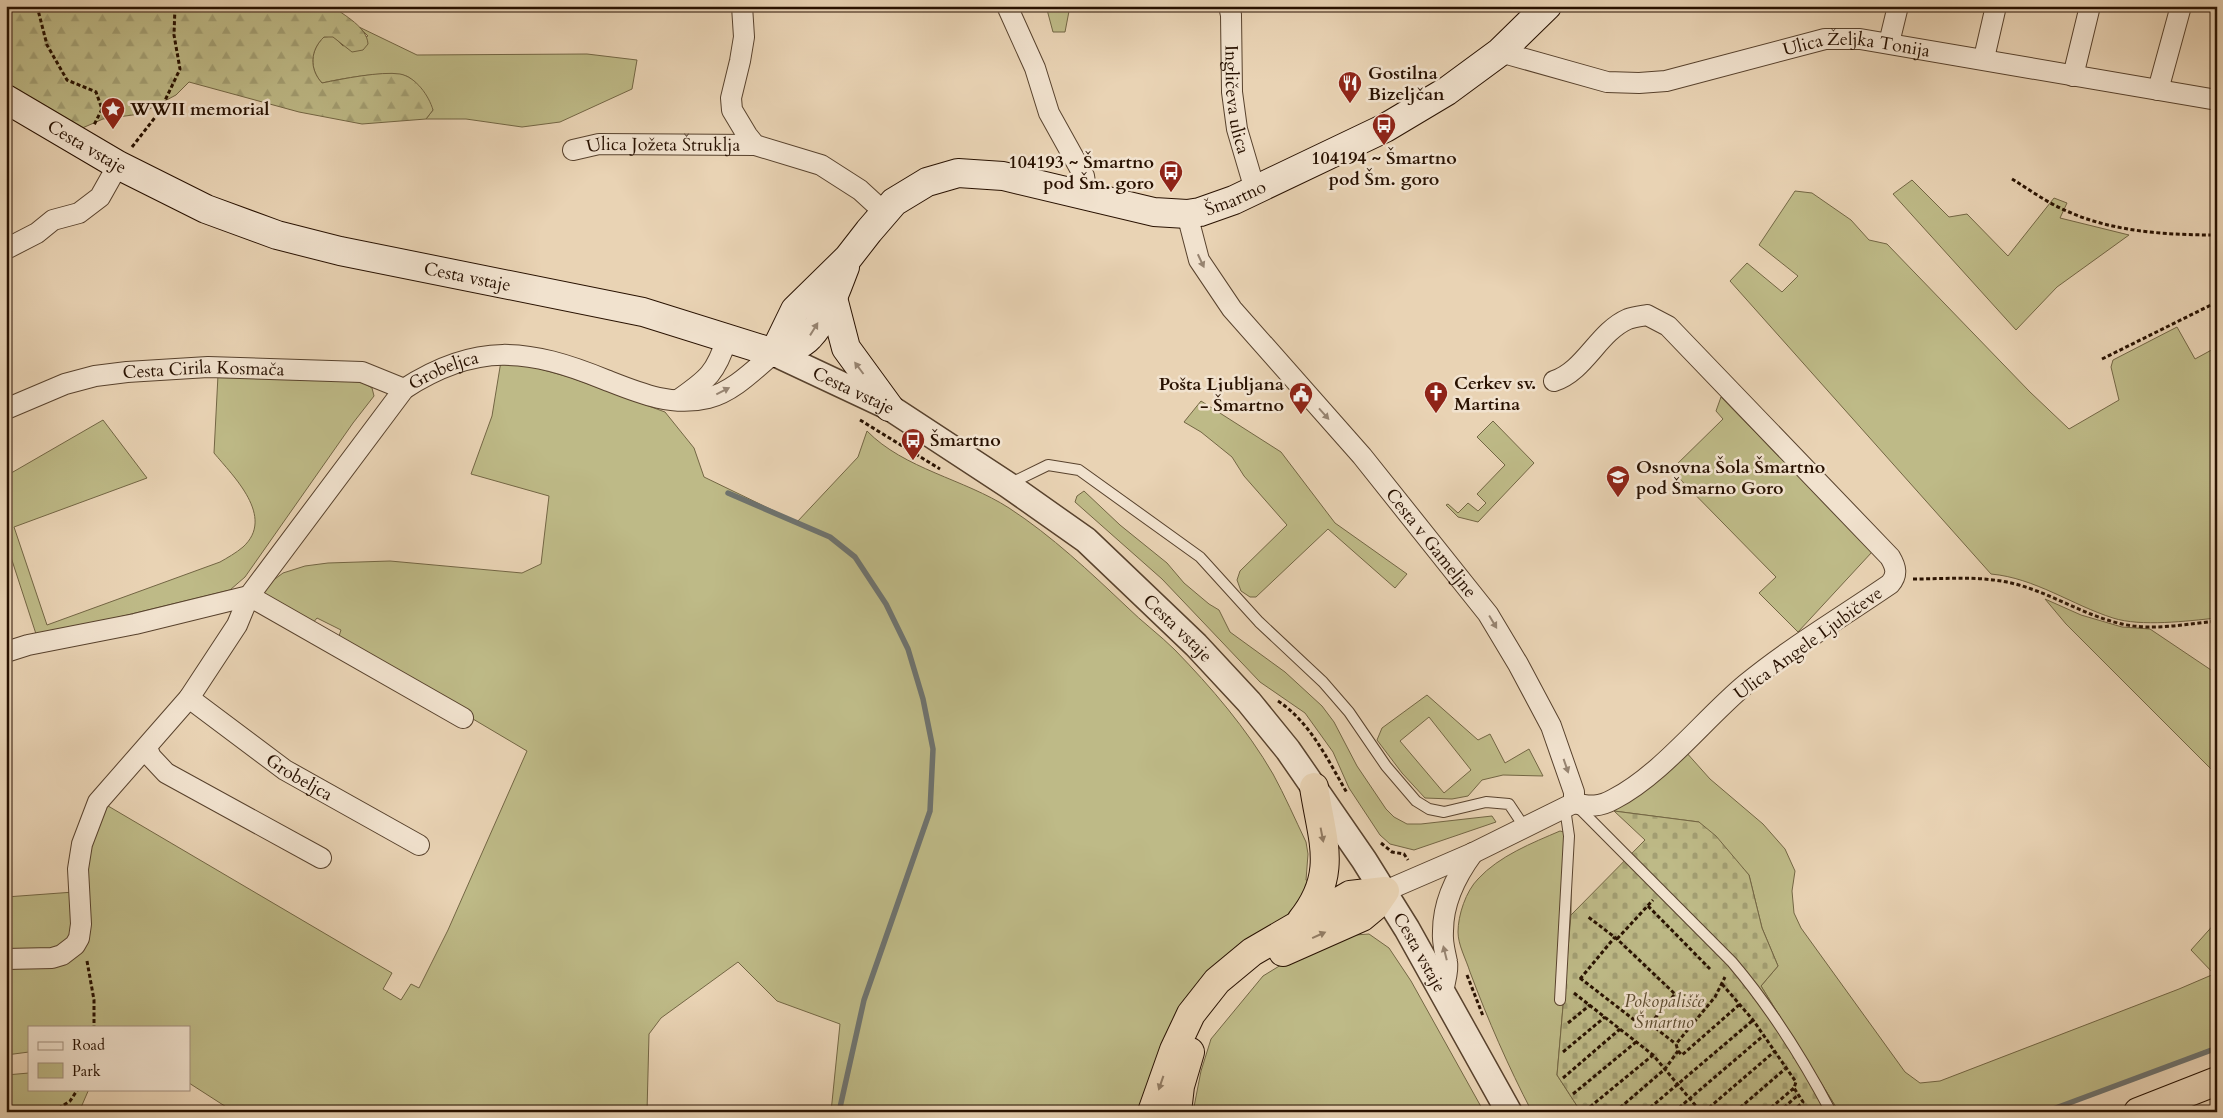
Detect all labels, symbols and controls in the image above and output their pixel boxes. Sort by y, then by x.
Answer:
street label: Ulica Željka Tonija [1780,27,1932,64]
street label: Ingličeva ulica [1218,45,1256,157]
place label: Gostilna Bizeljčan [1368,61,1445,107]
restaurant icon: Gostilna Bizeljčan [1337,70,1363,104]
place icon: WWII memorial [100,96,126,130]
place label: WWII memorial [129,97,270,122]
bus stop icon: 104194 ~ Šmartno pod Šm. goro [1371,112,1397,146]
street label: Cesta vstaje [42,114,131,180]
street label: Ulica Jožeta Štruklja [584,132,741,160]
place label: 104194 ~ Šmartno pod Šm. goro [1311,146,1457,192]
place label: 104193 ~ Šmartno pod Šm. goro [1009,150,1154,196]
bus stop icon: 104193 ~ Šmartno pod Šm. goro [1158,159,1184,193]
street label: Šmartno [1202,174,1271,222]
one-way arrow [1197,254,1205,268]
street label: Cesta vstaje [422,256,513,298]
one-way arrow [810,322,819,335]
street label: Grobeljca [404,345,481,396]
street label: Cesta Cirila Kosmača [122,355,285,385]
street label: Cesta vstaje [808,361,900,421]
one-way arrow [854,362,865,375]
place label: Cerkev sv. Martina [1454,371,1536,417]
place label: Pošta Ljubljana - Šmartno [1159,372,1284,418]
church icon: Cerkev sv. Martina [1423,380,1449,414]
public building icon: Pošta Ljubljana - Šmartno [1288,381,1314,415]
one-way arrow [716,387,730,395]
one-way arrow [1318,408,1330,420]
bus stop icon: Šmartno [900,427,926,461]
place label: Šmartno [930,428,1001,453]
place label: Osnovna Šola Šmartno pod Šmarno Goro [1636,455,1825,501]
school or university icon: Osnovna Šola Šmartno pod Šmarno Goro [1605,464,1631,498]
street label: Cesta v Gameljne [1379,483,1482,603]
street label: Ulica Angele Ljubičeve [1729,581,1888,706]
street label: Cesta vstaje [1137,589,1218,668]
one-way arrow [1488,615,1497,628]
street label: Grobeljca [260,748,337,807]
one-way arrow [1562,759,1570,774]
one-way arrow [1318,828,1326,843]
street label: Cesta vstaje [1387,908,1452,997]
one-way arrow [1312,931,1326,939]
one-way arrow [1441,945,1449,961]
park label: Pokopališče Šmartno [1624,989,1705,1035]
legend [28,1026,190,1090]
text: Road [72,1035,105,1055]
text: Park [72,1061,101,1081]
one-way arrow [1157,1076,1165,1091]

